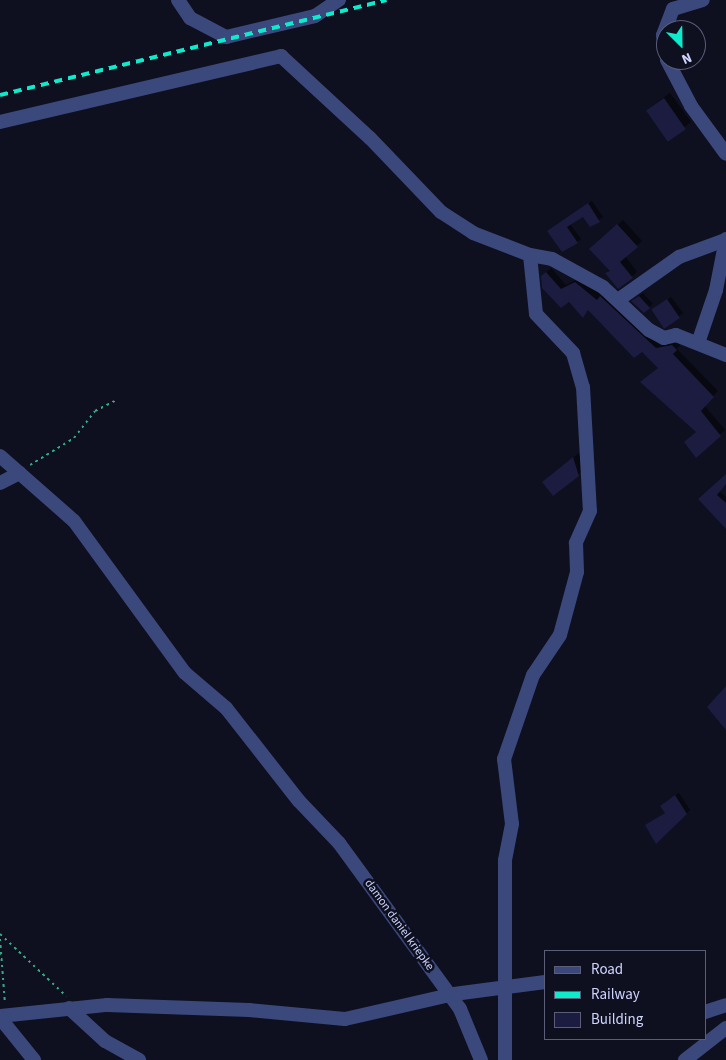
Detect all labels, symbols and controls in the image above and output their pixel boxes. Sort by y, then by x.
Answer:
north arrow [656,20,706,70]
text: N [678,47,695,69]
street label: damon daniel kriepke [361,877,437,973]
legend [544,950,706,1040]
text: Road [591,959,623,980]
text: Railway [591,984,640,1005]
text: Building [591,1009,643,1030]

